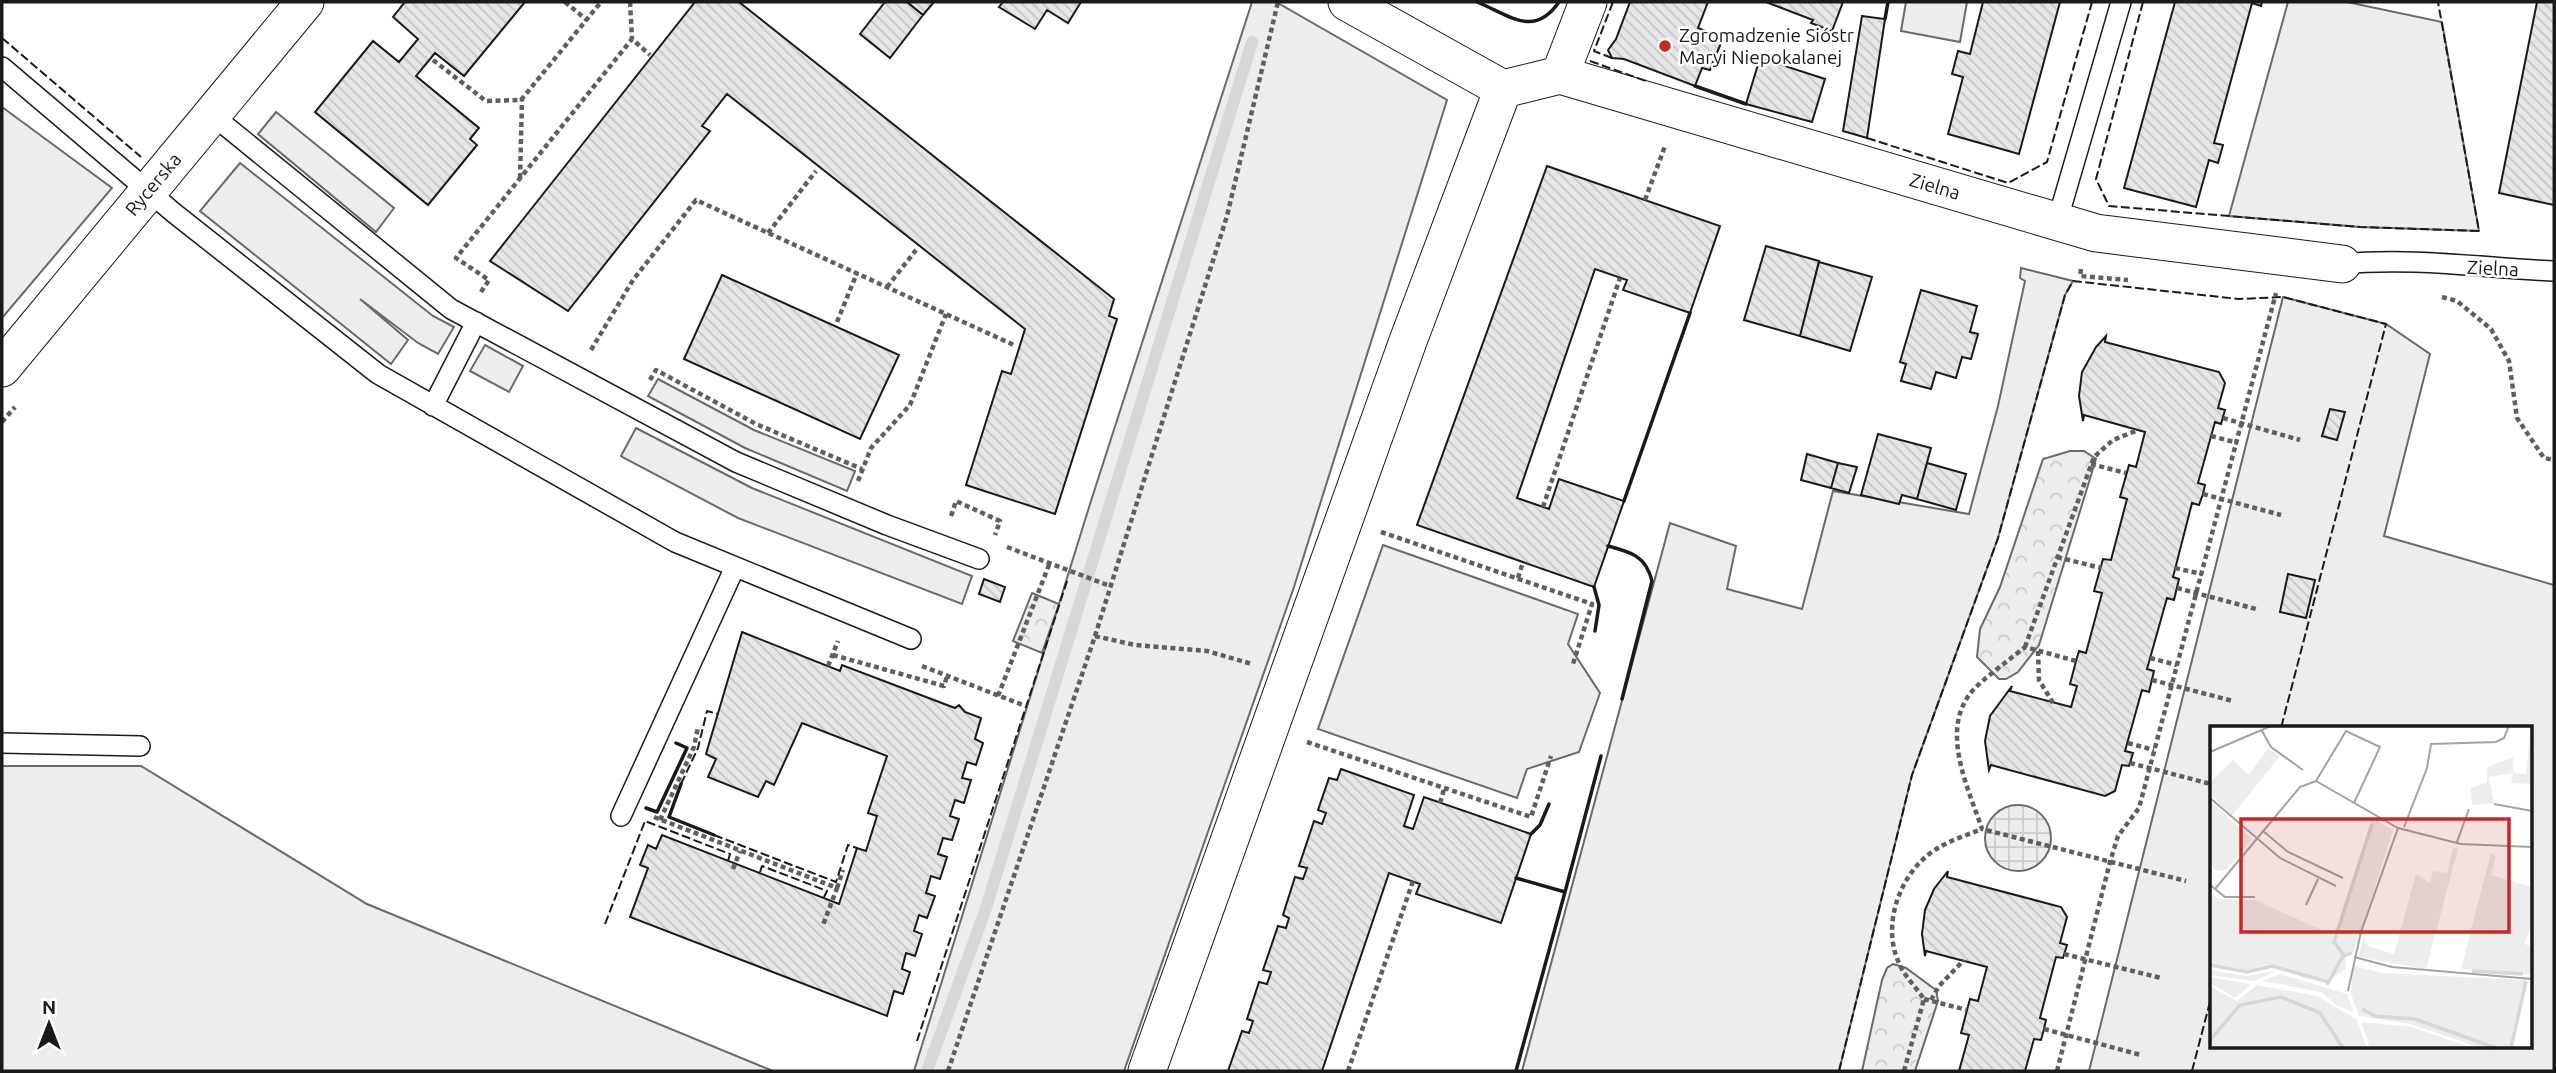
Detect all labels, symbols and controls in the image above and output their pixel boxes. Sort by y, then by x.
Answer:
place label: Zgromadzenie Sióstr Maryi Niepokalanej [1679,24,1854,68]
marker: Zgromadzenie Sióstr Maryi Niepokalanej [1657,38,1673,54]
street label: Rycerska [120,148,186,220]
street label: Zielna [1907,168,1963,204]
street label: Zielna [2467,256,2519,280]
inset map [2210,726,2532,1048]
north arrow [14,989,84,1059]
text: N [42,996,56,1018]

